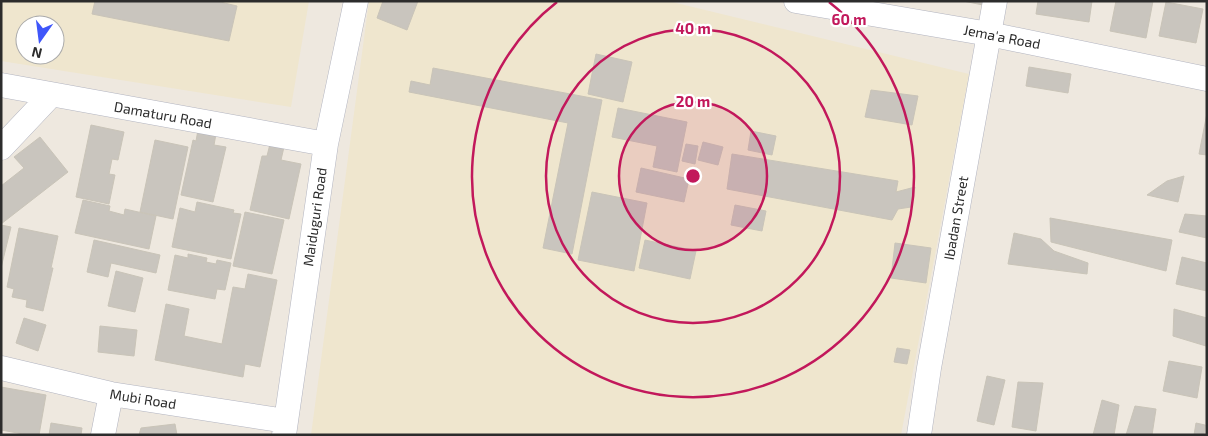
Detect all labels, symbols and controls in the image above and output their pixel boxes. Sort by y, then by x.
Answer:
text: 60 m [832,10,866,28]
north arrow [15,15,65,65]
text: 40 m [675,19,711,37]
street label: Jema'a Road [962,21,1042,52]
text: N [30,44,44,63]
text: 20 m [676,92,710,110]
street label: Damaturu Road [113,98,213,131]
street label: Maiduguri Road [299,166,330,267]
centre of rings [684,167,702,185]
street label: Ibadan Street [940,174,971,261]
street label: Mubi Road [109,385,178,412]

